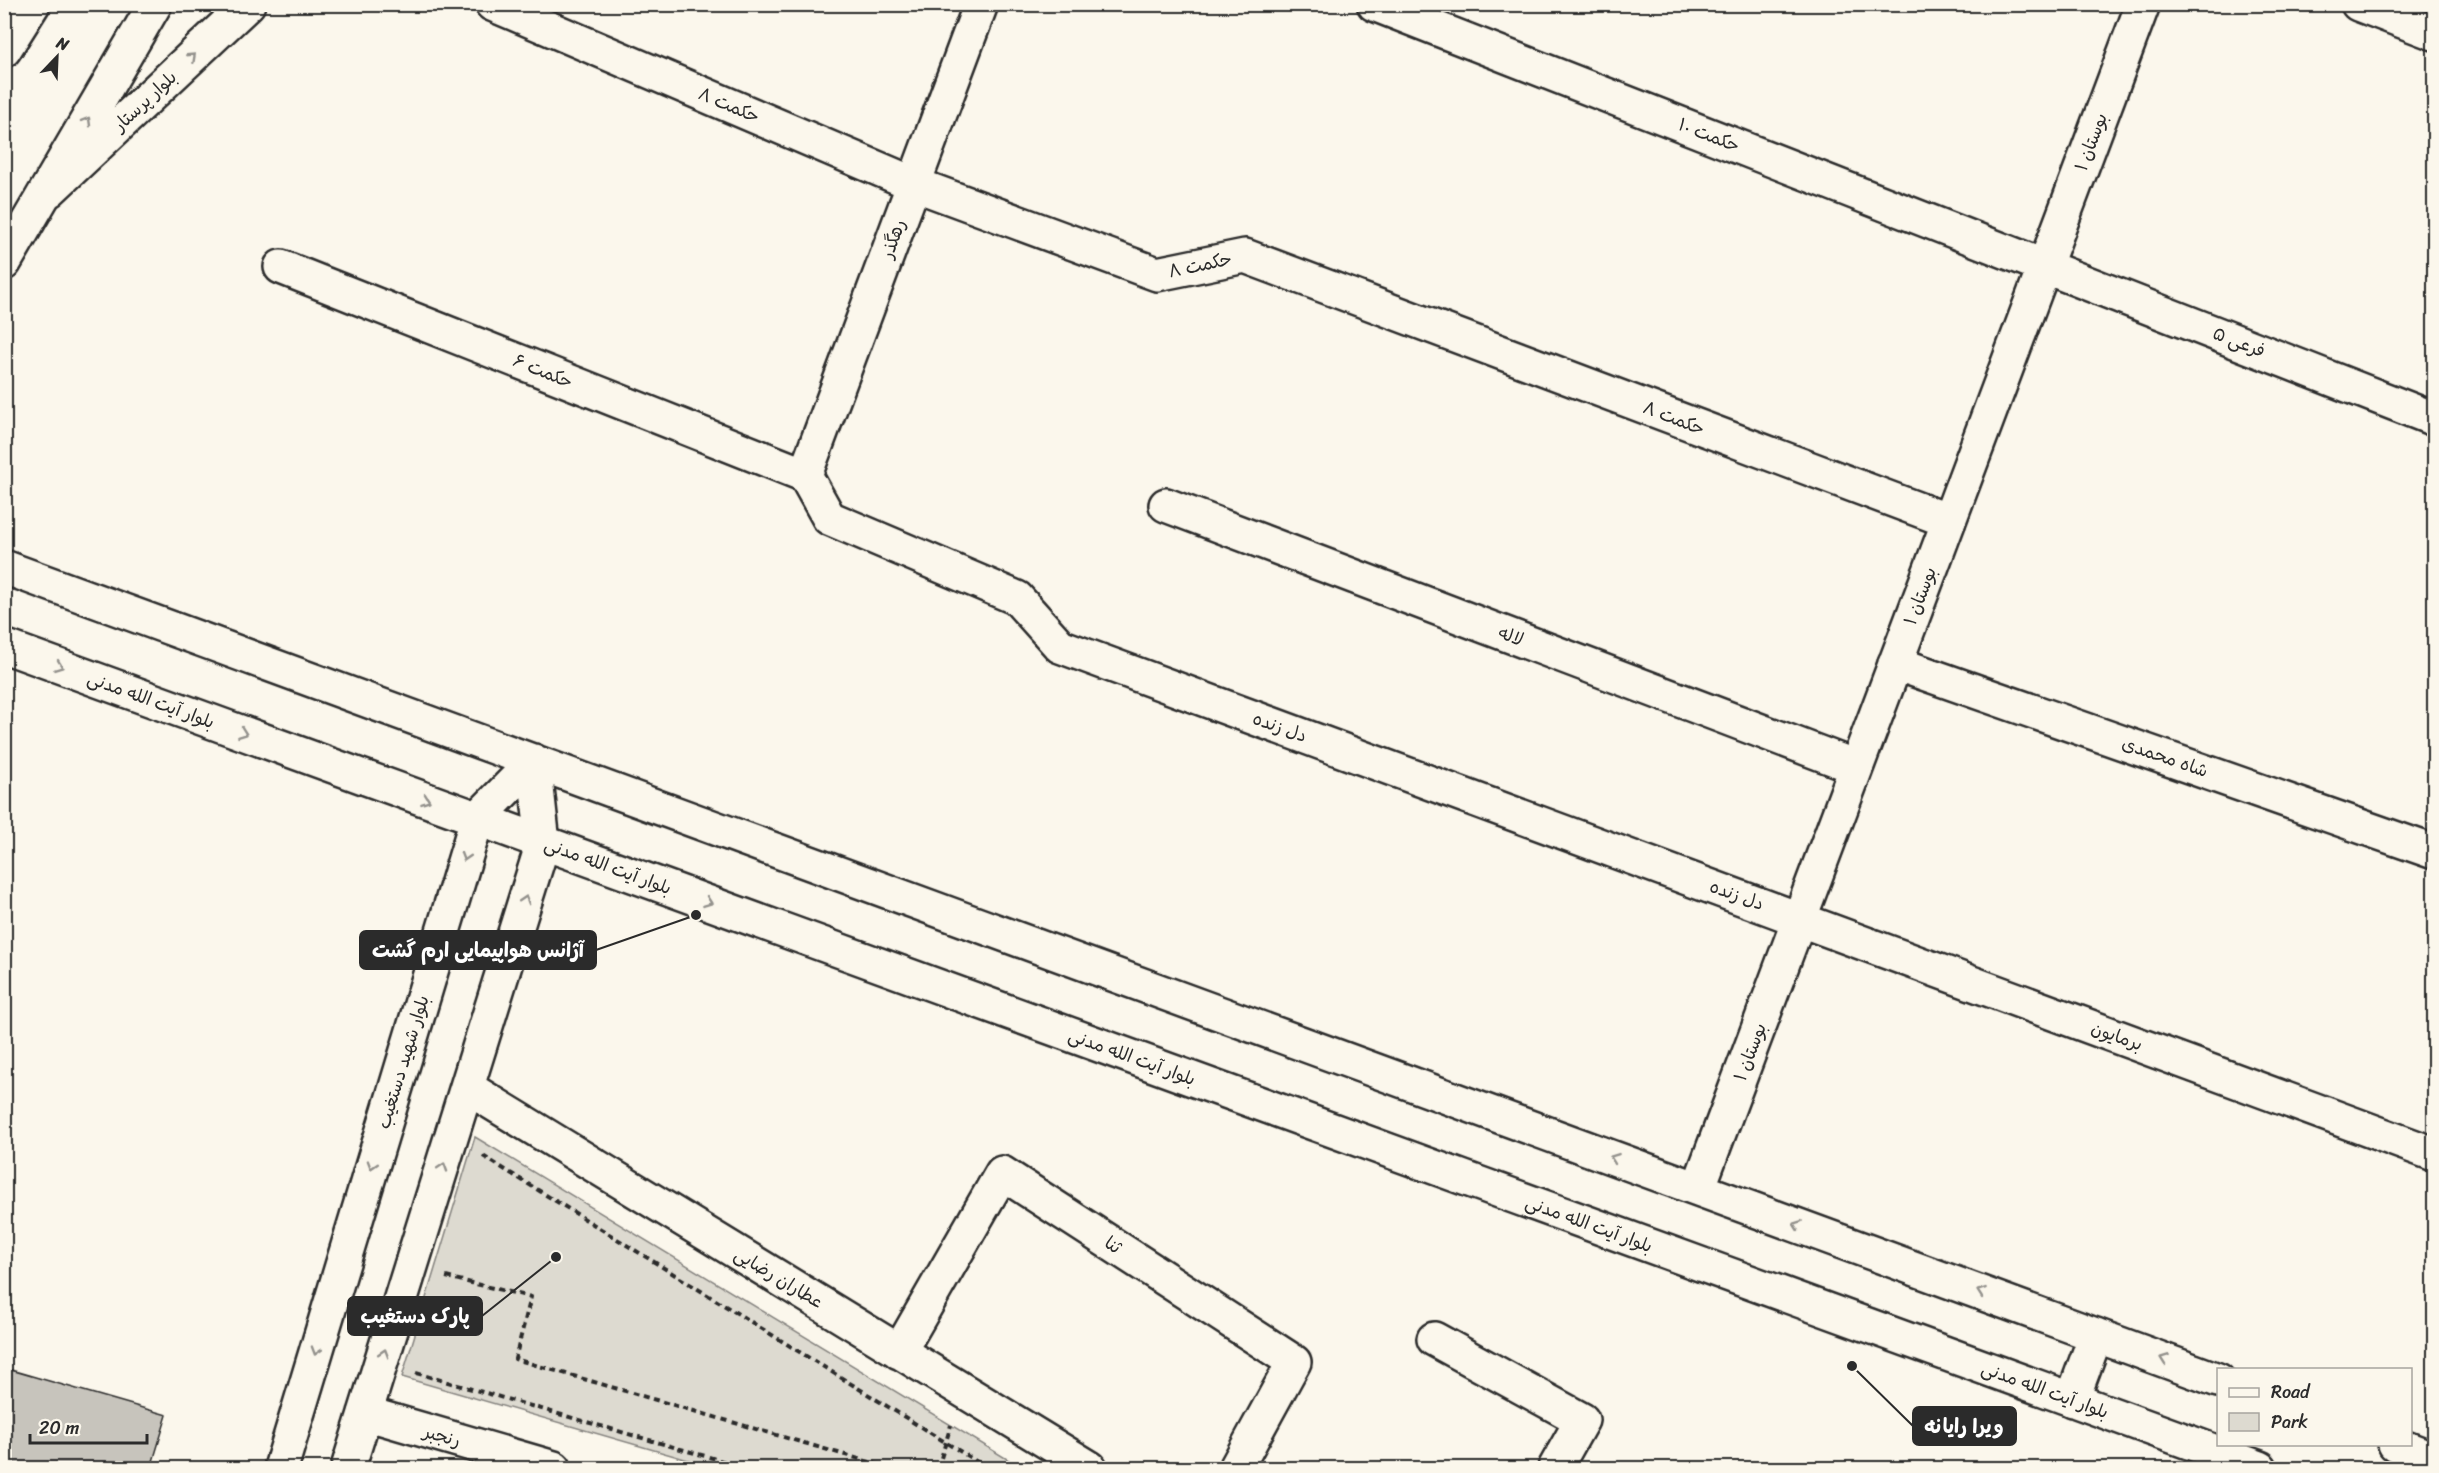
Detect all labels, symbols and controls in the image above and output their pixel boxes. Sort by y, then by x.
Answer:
north arrow [27,27,87,87]
text: N [51,28,74,60]
one-way arrow [186,53,196,64]
street label: بلوار پرستار [104,62,185,141]
street label: حکمت ۸ [693,78,765,132]
street label: بوستان ۱ [2065,108,2117,176]
street label: حکمت ۱۰ [1673,109,1745,161]
one-way arrow [80,117,91,128]
street label: رهگذر [871,215,915,264]
street label: حکمت ۸ [1165,243,1235,287]
street label: فرعی ۵ [2208,317,2270,367]
street label: حکمت ۶ [508,344,578,398]
street label: حکمت ۸ [1638,392,1710,444]
street label: بوستان ۱ [1894,562,1946,630]
street label: لاله [1493,617,1529,655]
one-way arrow [54,659,64,672]
street label: بلوار آیت الله مدنی [83,662,219,738]
street label: دل زنده [1248,702,1312,752]
one-way arrow [237,726,248,739]
street label: شاه محمدی [2117,727,2213,787]
one-way arrow [420,793,431,805]
street label: بلوار آیت الله مدنی [540,828,676,904]
one-way arrow [460,852,472,862]
street label: دل زنده [1705,870,1769,920]
one-way arrow [518,895,530,906]
one-way arrow [702,895,713,908]
callout: آژانس هواپیمایی ارم‌ گشت [360,931,596,969]
text: آژانس هواپیمایی ارم‌ گشت [372,933,586,968]
street label: بلوار شهید دستغیب [367,991,439,1133]
street label: برمایون [2087,1012,2147,1060]
street label: بوستان ۱ [1724,1018,1776,1086]
street label: بلوار آیت الله مدنی [1064,1019,1200,1095]
one-way arrow [1610,1153,1621,1165]
one-way arrow [367,1159,379,1170]
one-way arrow [436,1162,448,1173]
street label: بلوار آیت الله مدنی [1521,1186,1657,1262]
one-way arrow [1793,1220,1804,1232]
street label: ثنا [1098,1227,1129,1263]
street label: عطاران رضایی [728,1239,830,1317]
one-way arrow [1976,1287,1986,1300]
callout: پارک دستغیب [348,1297,482,1335]
text: پارک دستغیب [360,1299,470,1334]
one-way arrow [311,1346,323,1356]
one-way arrow [377,1348,389,1359]
street label: بلوار آیت الله مدنی [1977,1352,2113,1428]
one-way arrow [2159,1354,2169,1367]
legend [2217,1368,2412,1446]
text: Road [2271,1376,2311,1408]
text: Park [2271,1406,2308,1438]
scale bar [30,1407,147,1445]
callout: ویرا رایانه [1913,1407,2016,1445]
text: ویرا رایانه [1924,1409,2004,1444]
text: 20 m [39,1412,79,1444]
street label: رنجبر [417,1415,465,1457]

